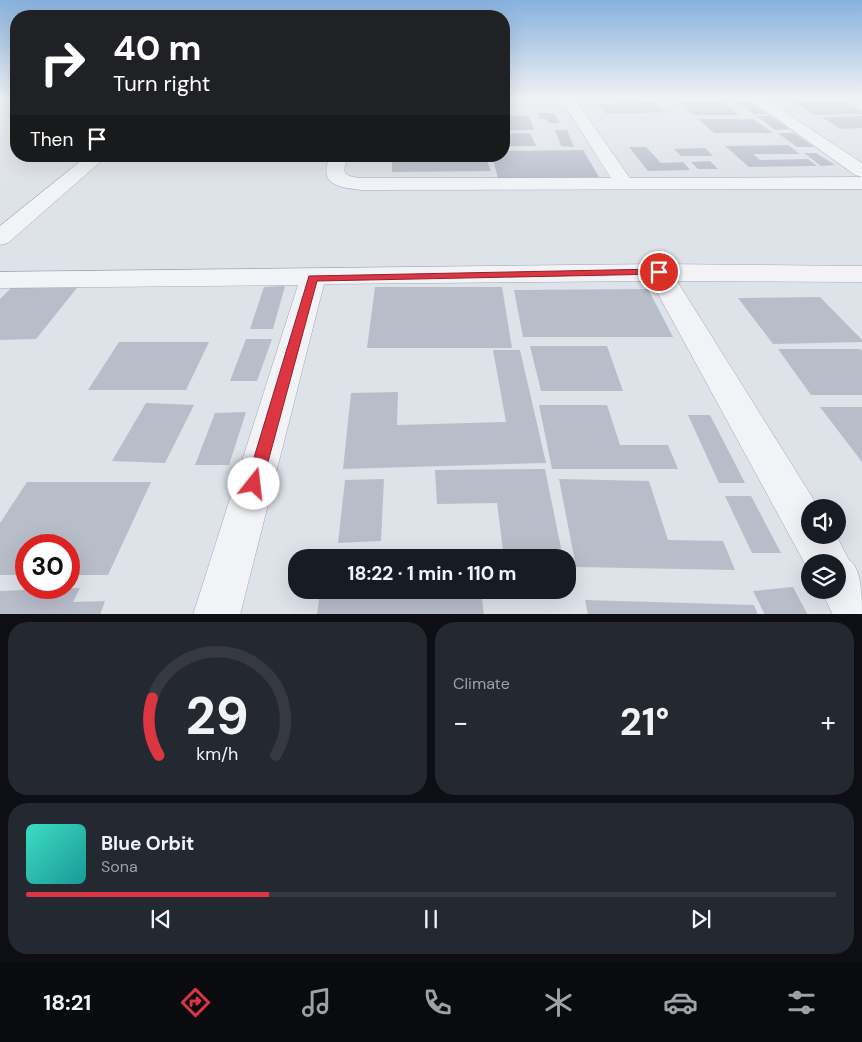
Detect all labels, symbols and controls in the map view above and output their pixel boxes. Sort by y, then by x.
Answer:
text: 40 m [113,25,202,71]
icon: right [30,30,95,95]
text: Turn right [113,69,210,98]
icon: arrive [83,125,111,153]
text: Then [30,127,73,152]
pin [638,251,680,293]
icon: arrive [645,258,673,286]
position arrow [227,457,279,509]
map controls [801,499,846,599]
button: sound [801,499,846,544]
speed limit sign: 30 [15,534,80,599]
button: layers [801,554,846,599]
text: 18:22 · 1 min · 110 m [348,561,516,586]
text: Climate [453,673,510,694]
text: 29 [186,682,249,750]
text: 21° [620,697,669,747]
text: − [453,704,468,741]
text: + [821,704,836,741]
text: km/h [196,742,239,766]
text: Blue Orbit [101,831,194,856]
text: Sona [101,856,138,877]
icon: previous [147,905,175,933]
icon: pause [417,905,445,933]
icon: next [687,905,715,933]
icon: directions [178,985,213,1020]
icon: music [299,985,334,1020]
icon: phone [420,985,455,1020]
icon: climate [541,985,576,1020]
icon: car [663,985,698,1020]
icon: filters [784,985,819,1020]
text: 18:21 [43,988,91,1017]

